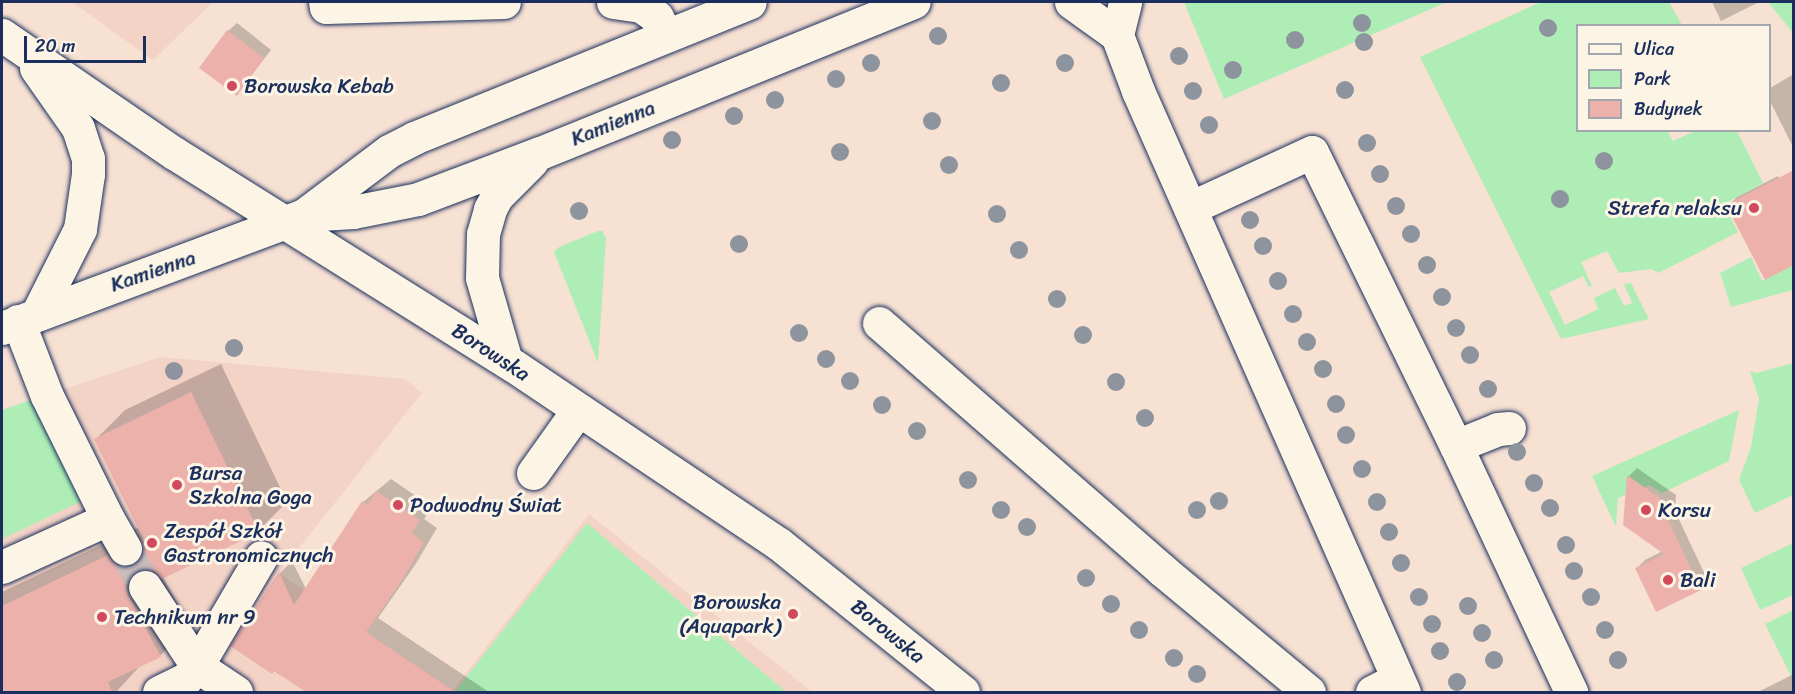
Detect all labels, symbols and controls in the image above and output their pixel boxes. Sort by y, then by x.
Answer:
scale bar [27,24,148,62]
legend [1576,24,1771,132]
text: 20 m [35,30,75,62]
text: Ulica [1634,33,1674,65]
text: Park [1634,63,1671,95]
place label: Borowska Kebab [244,73,394,99]
marker: Borowska Kebab [225,79,239,93]
text: Budynek [1634,93,1702,125]
street label: Kamienna [567,95,659,151]
place label: Strefa relaksu [1607,195,1742,221]
marker: Strefa relaksu [1747,201,1761,215]
street label: Kamienna [107,245,199,297]
street label: Borowska [447,317,535,387]
place label: Bursa Szkolna Goga [189,460,312,510]
marker: Bursa Szkolna Goga [170,478,184,492]
place label: Podwodny Świat [410,492,562,518]
place label: Korsu [1658,497,1711,523]
marker: Podwodny Świat [391,498,405,512]
marker: Korsu [1639,503,1653,517]
place label: Zespół Szkół Gastronomicznych [164,518,333,568]
marker: Zespół Szkół Gastronomicznych [145,536,159,550]
place label: Bali [1680,567,1716,593]
marker: Bali [1661,573,1675,587]
place label: Borowska (Aquapark) [679,589,781,639]
street label: Borowska [846,594,930,668]
place label: Technikum nr 9 [114,604,256,630]
marker: Borowska (Aquapark) [786,607,800,621]
marker: Technikum nr 9 [95,610,109,624]

